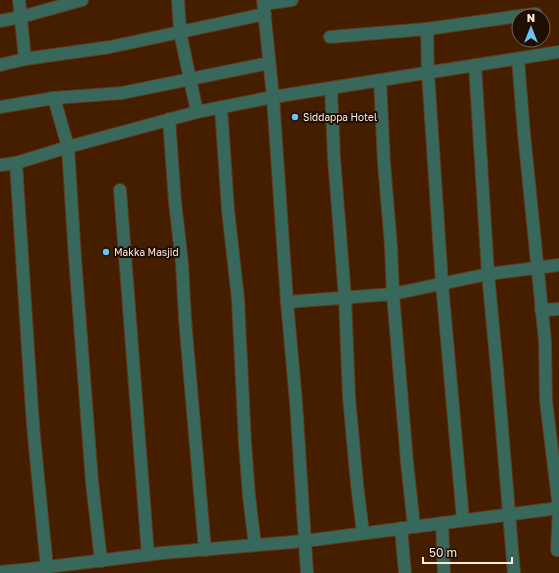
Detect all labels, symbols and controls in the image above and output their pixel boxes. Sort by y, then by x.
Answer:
north arrow [511,8,551,48]
text: N [527,11,535,24]
place label: Siddappa Hotel [303,111,377,123]
marker: Siddappa Hotel [290,112,300,122]
place label: Makka Masjid [114,246,179,258]
marker: Makka Masjid [101,247,111,257]
scale bar [423,539,512,565]
text: 50 m [429,545,457,560]

